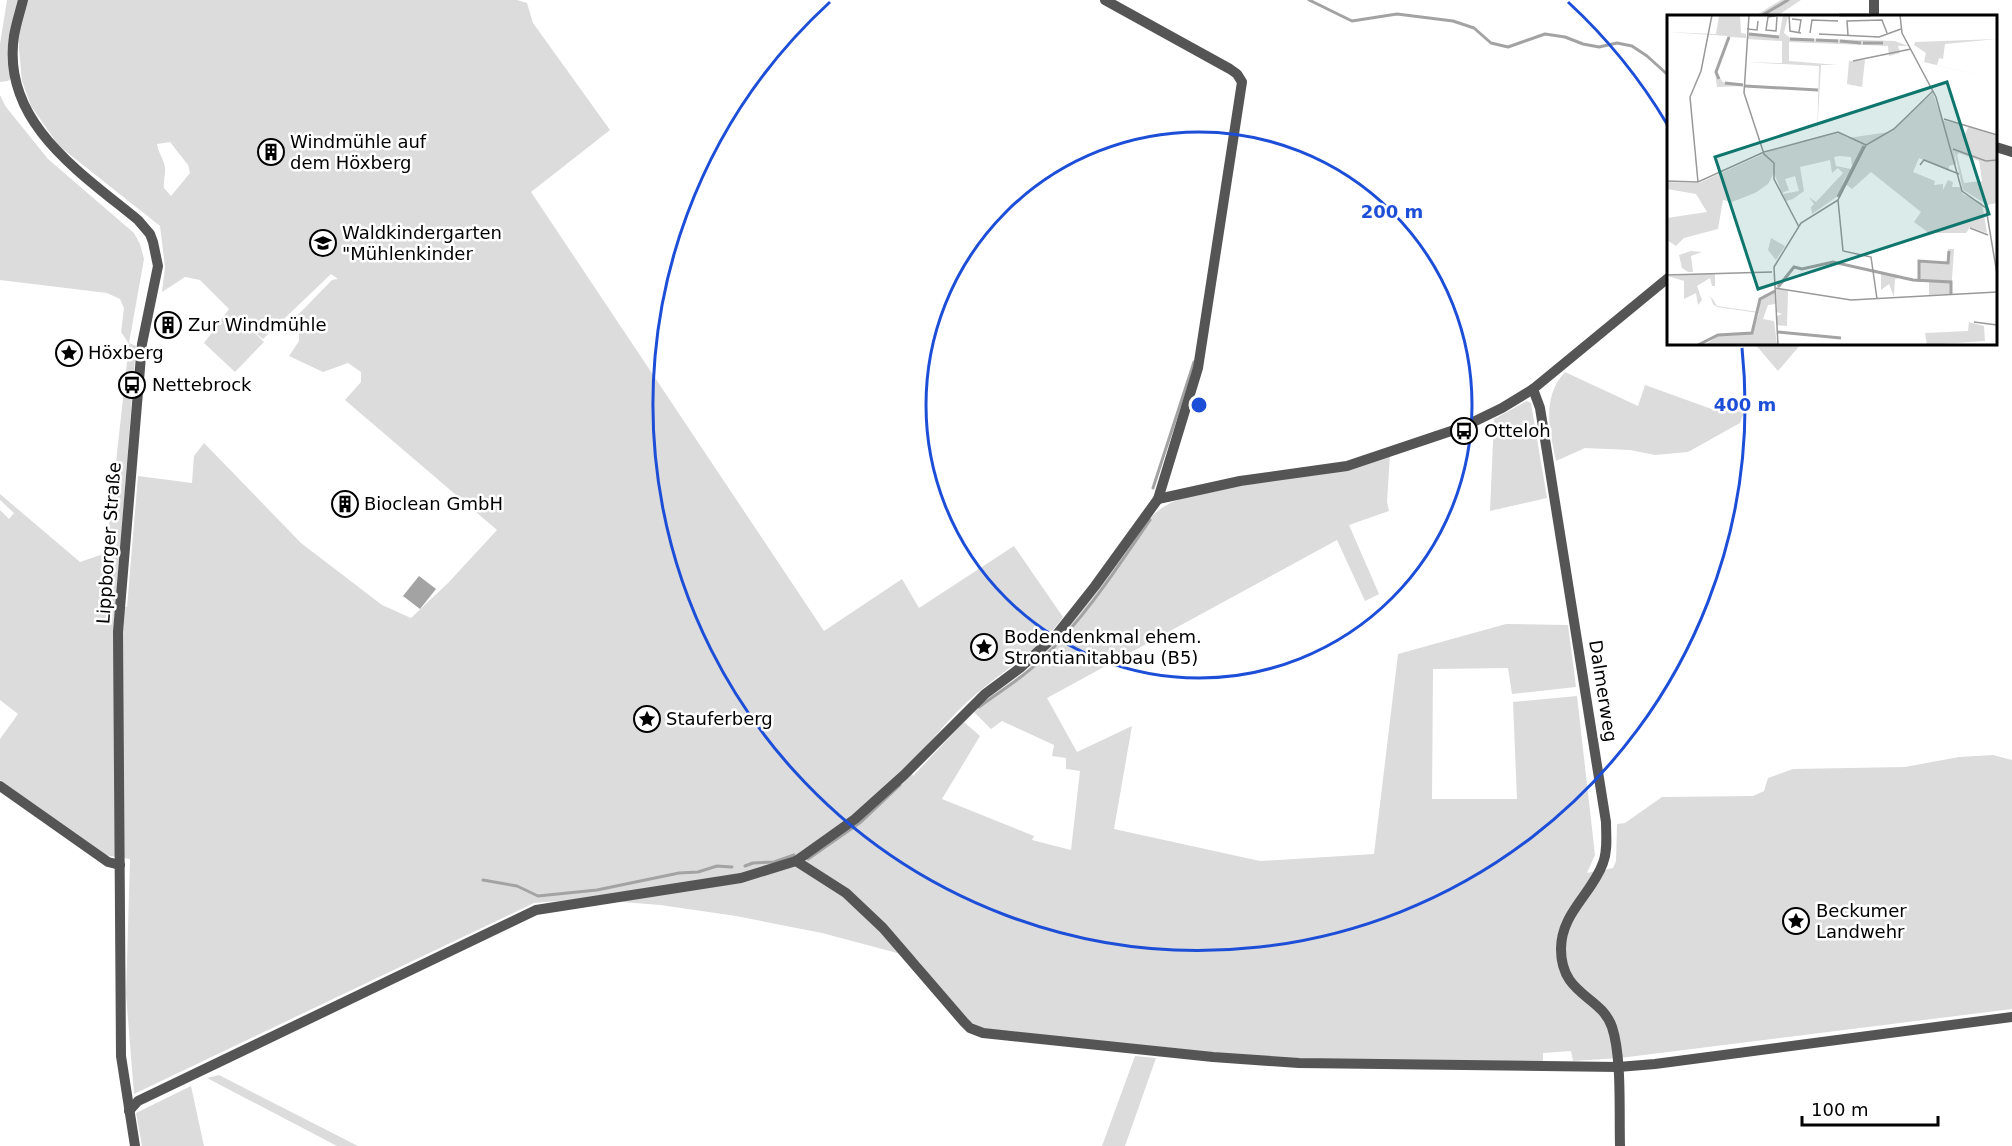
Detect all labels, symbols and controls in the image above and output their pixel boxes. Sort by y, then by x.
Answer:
inset map [1667,15,1997,345]
place label: Windmühle auf dem Höxberg [290,131,427,173]
building icon: Windmühle auf dem Höxberg [256,137,286,167]
text: 200 m [1361,201,1423,222]
place label: Waldkindergarten "Mühlenkinder [342,222,502,264]
school or university icon: Waldkindergarten "Mühlenkinder [308,228,338,258]
building icon: Zur Windmühle [153,310,183,340]
place label: Zur Windmühle [188,314,327,335]
place icon: Höxberg [54,338,84,368]
place label: Höxberg [88,342,164,363]
bus stop icon: Nettebrock [117,370,147,400]
place label: Nettebrock [152,374,252,395]
text: 400 m [1714,394,1776,415]
centre of rings [1189,395,1209,415]
bus stop icon: Otteloh [1449,416,1479,446]
place label: Otteloh [1484,420,1551,441]
street label: Lippborger Straße [92,461,125,625]
building icon: Bioclean GmbH [330,489,360,519]
place label: Bioclean GmbH [364,493,503,514]
place label: Bodendenkmal ehem. Strontianitabbau (B5) [1004,626,1202,668]
place icon: Bodendenkmal ehem. Strontianitabbau (B5) [969,632,999,662]
street label: Dalmerweg [1585,638,1622,743]
place icon: Stauferberg [632,704,662,734]
place label: Stauferberg [666,708,773,729]
place label: Beckumer Landwehr [1816,900,1907,942]
place icon: Beckumer Landwehr [1781,906,1811,936]
scale bar [1802,1089,1938,1127]
text: 100 m [1811,1099,1869,1120]

